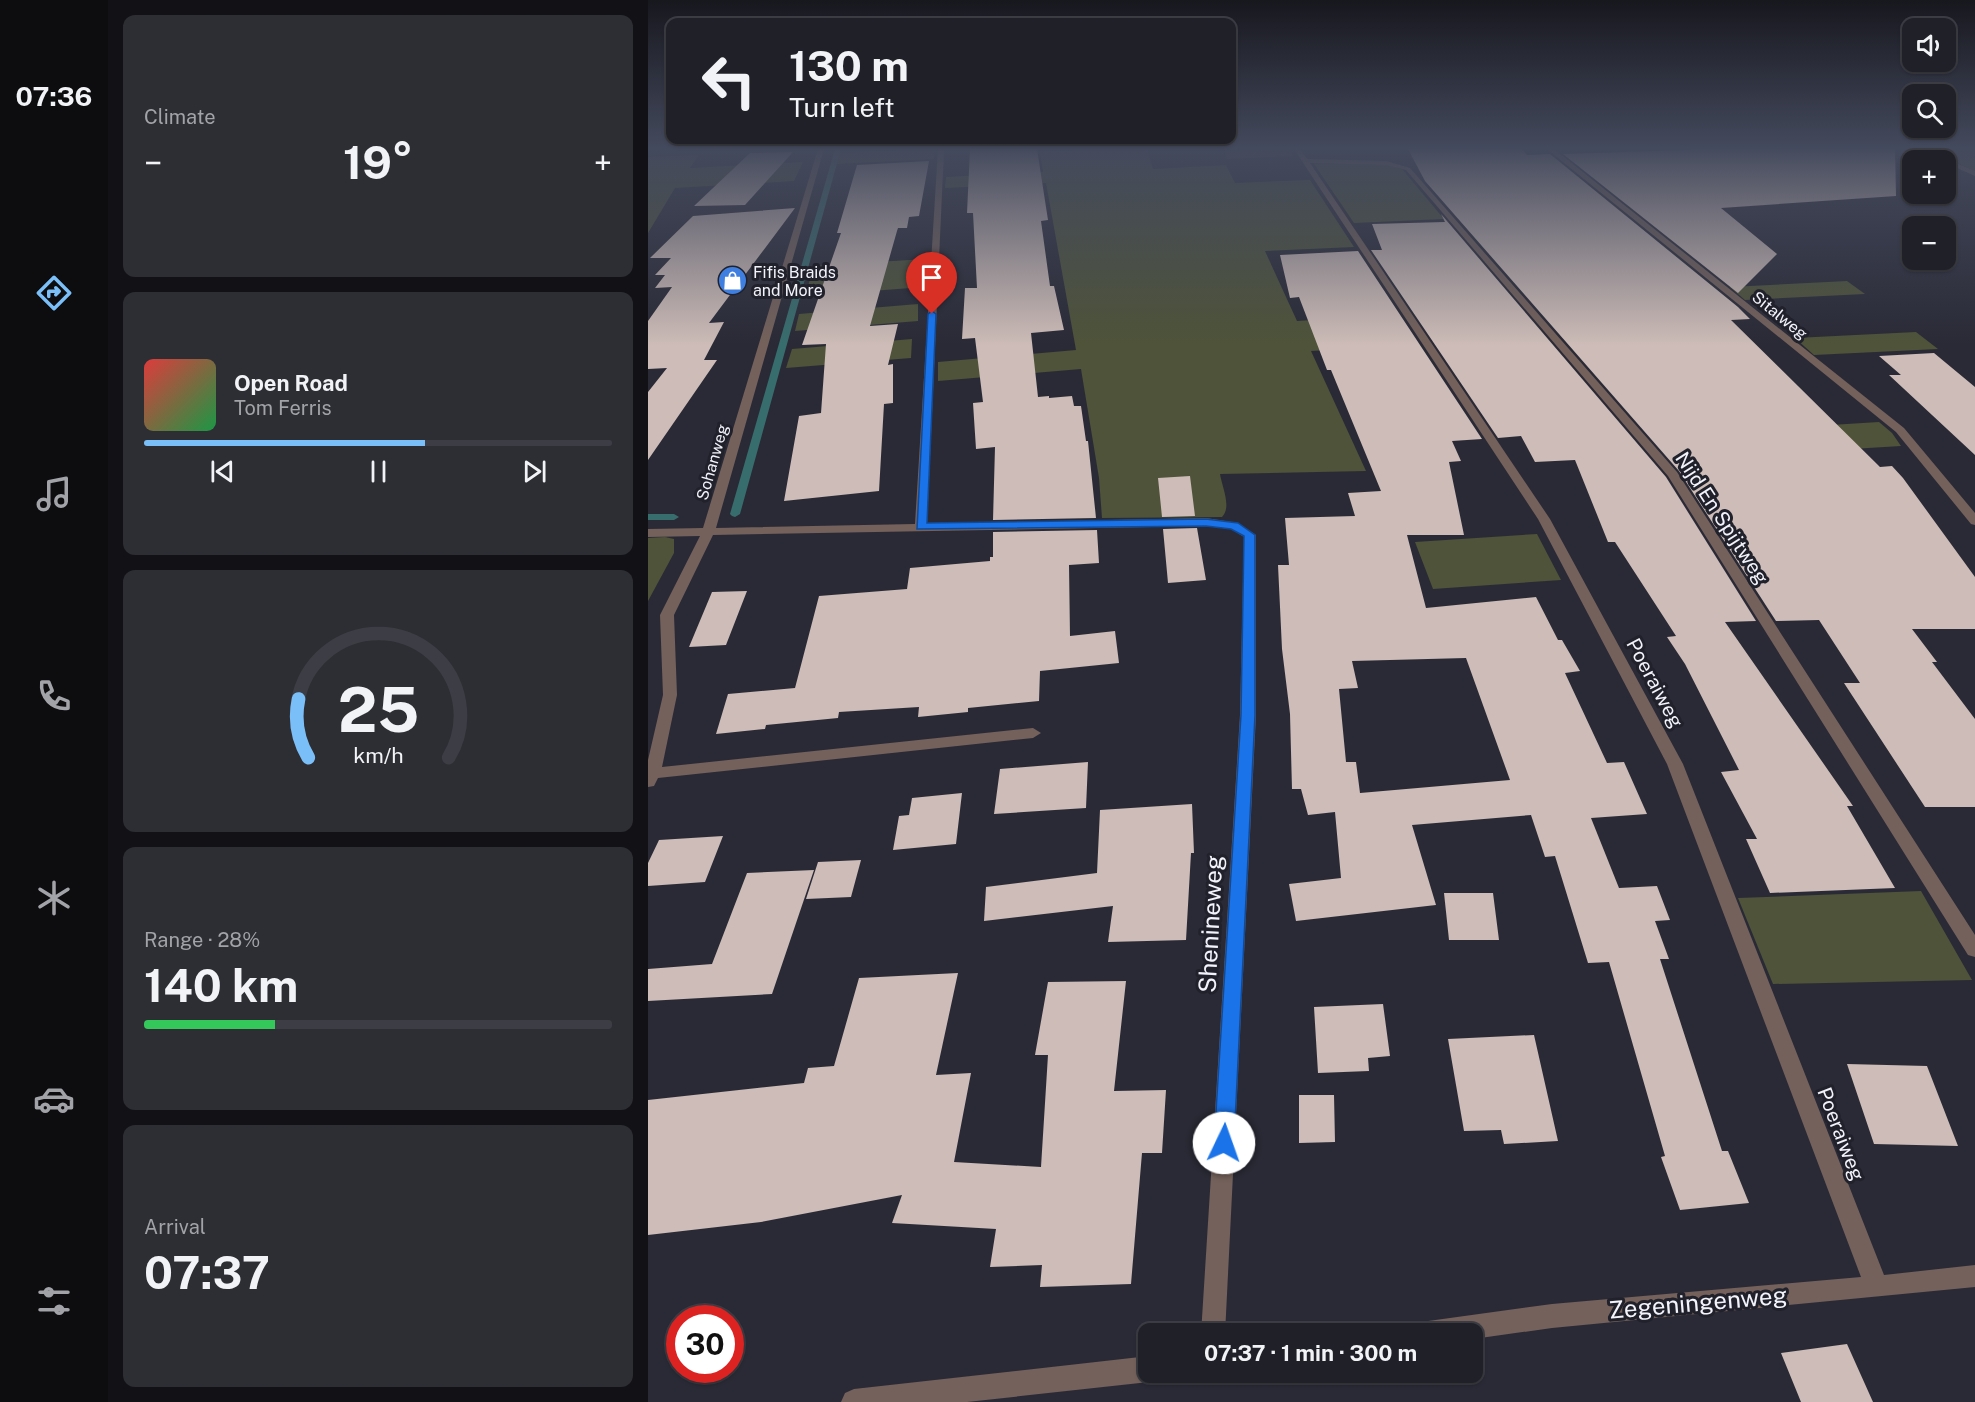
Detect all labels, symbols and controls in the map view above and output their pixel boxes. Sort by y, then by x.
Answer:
map controls [1902,18,1956,270]
button: sound [1902,18,1956,72]
text: 130 m [789,41,909,90]
icon: left [690,42,768,120]
text: 07:36 [16,80,92,112]
button: search [1902,84,1956,138]
text: Turn left [789,91,895,123]
text: Climate [144,105,216,129]
text: 19° [343,136,413,189]
text: − [144,144,162,182]
text: + [594,144,612,182]
button: + [1902,150,1956,204]
button: − [1902,216,1956,270]
pin [906,252,957,314]
icon: arrive [915,261,948,294]
place label: Fifis Braids and More [753,263,836,300]
shop icon: Fifis Braids and More [716,265,748,297]
icon: directions [33,272,75,314]
street label: Sitalweg [1748,287,1811,343]
text: Open Road [234,370,348,396]
text: Tom Ferris [234,396,332,420]
street label: Sohanweg [693,422,732,502]
street label: Nijd En Spijtweg [1670,447,1774,589]
icon: previous [206,455,239,488]
icon: pause [362,455,395,488]
icon: next [518,455,551,488]
icon: music [33,473,75,515]
street label: Poeraiweg [1621,634,1689,732]
text: 25 [337,673,419,746]
icon: phone [33,675,75,717]
text: km/h [353,743,403,768]
street label: Shenineweg [1192,854,1228,993]
icon: climate [33,877,75,919]
text: Range · 28% [144,928,260,952]
text: 140 km [144,959,298,1012]
icon: car [33,1078,75,1120]
street label: Poeraiweg [1812,1084,1870,1184]
position arrow [1192,1111,1256,1175]
text: Arrival [144,1215,206,1239]
text: 07:37 [144,1246,270,1299]
icon: filters [33,1280,75,1322]
street label: Zegeningenweg [1608,1280,1788,1324]
speed limit sign: 30 [666,1305,744,1383]
text: 07:37 · 1 min · 300 m [1204,1340,1417,1366]

